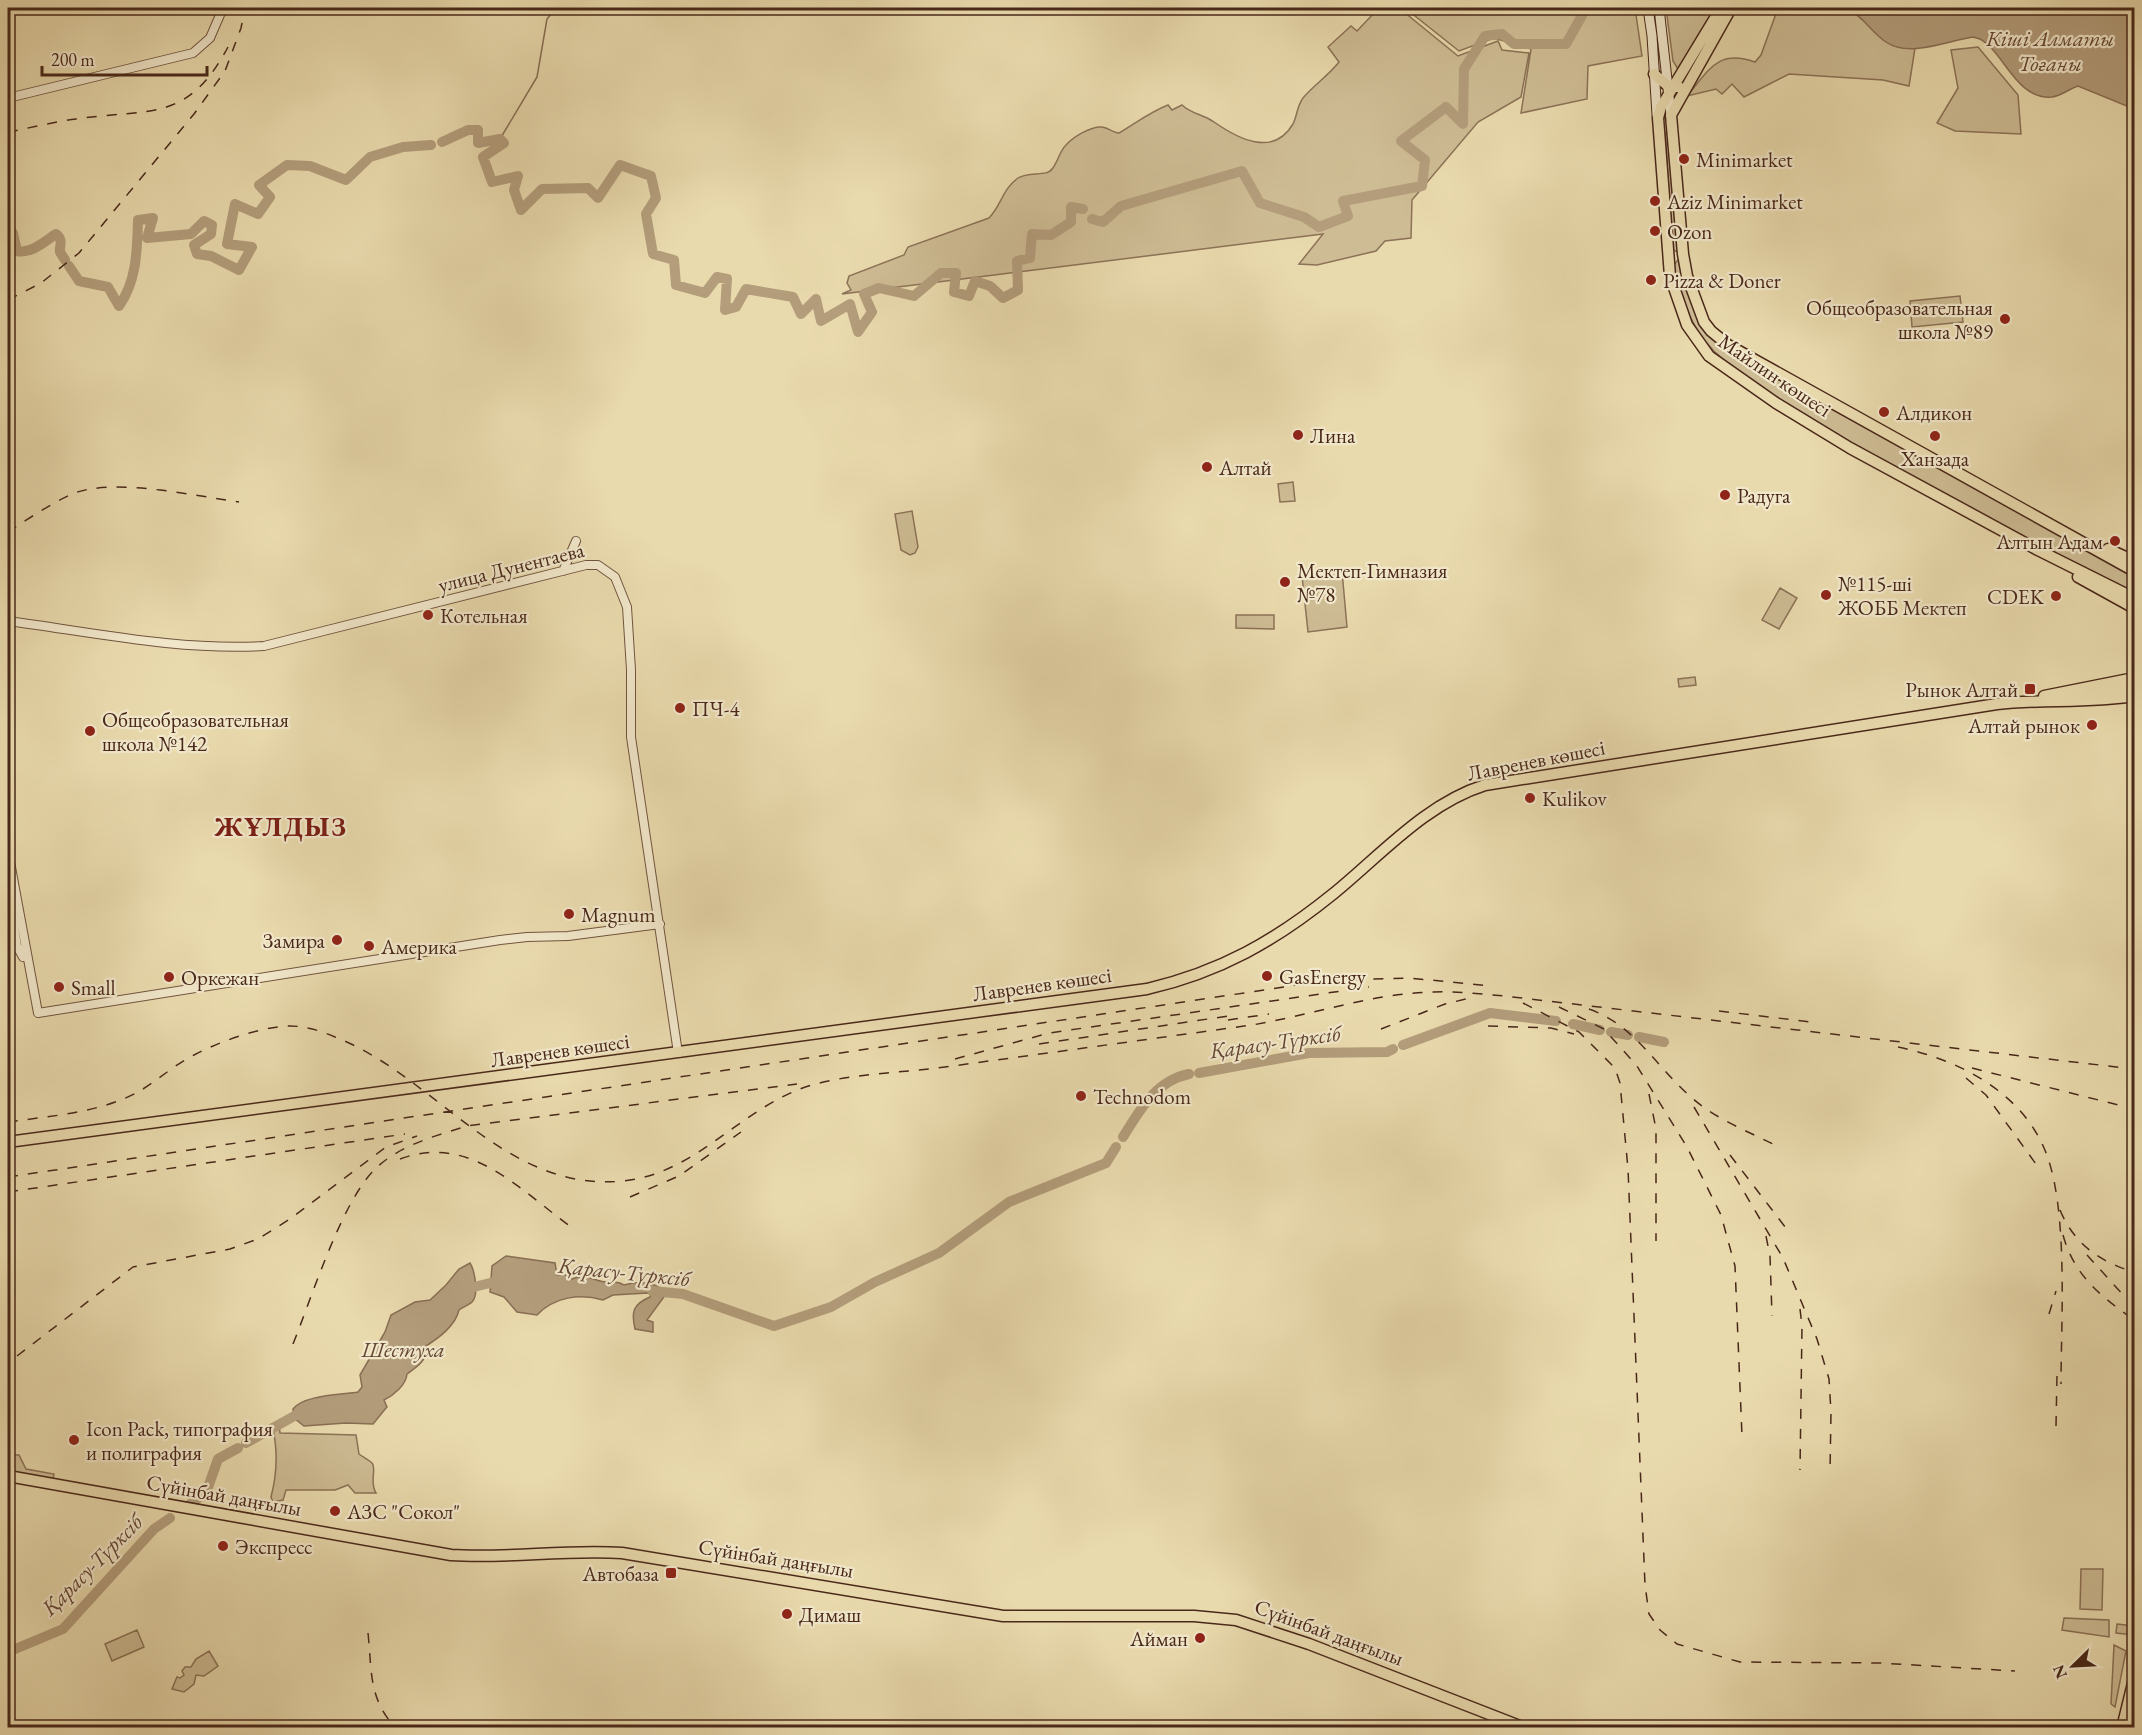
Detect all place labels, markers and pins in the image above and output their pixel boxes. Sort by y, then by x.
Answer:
place label: Minimarket [1696,146,1793,173]
marker: Minimarket [1677,152,1691,166]
place label: Aziz Minimarket [1666,188,1803,215]
marker: Aziz Minimarket [1648,194,1662,208]
place label: Ozon [1667,218,1712,245]
marker: Ozon [1648,224,1662,238]
place label: Pizza & Doner [1663,267,1781,294]
marker: Pizza & Doner [1644,273,1658,287]
place label: Общеобразовательная школа №89 [1806,294,1993,345]
marker: Общеобразовательная школа №89 [1998,312,2012,326]
place label: Алдикон [1895,399,1972,426]
marker: Алдикон [1877,405,1891,419]
place label: Лина [1310,422,1356,449]
marker: Лина [1291,428,1305,442]
marker: Ханзада [1928,429,1942,443]
place label: Ханзада [1900,445,1970,472]
place label: Алтай [1218,454,1272,481]
marker: Алтай [1200,460,1214,474]
place label: Радуга [1737,482,1791,509]
marker: Радуга [1718,488,1732,502]
place label: Алтын Адам [1995,528,2103,555]
marker: Алтын Адам [2108,534,2122,548]
place label: Мектеп-Гимназия №78 [1297,557,1447,608]
place label: №115-ші ЖОББ Мектеп [1837,570,1967,621]
marker: Мектеп-Гимназия №78 [1278,575,1292,589]
place label: CDEK [1987,583,2045,610]
marker: №115-ші ЖОББ Мектеп [1819,588,1833,602]
marker: CDEK [2049,589,2063,603]
place label: Котельная [440,602,528,629]
marker: Котельная [421,608,435,622]
place label: Рынoк Алтай [1905,676,2018,703]
marker: Рынoк Алтай [2023,682,2037,696]
place label: ПЧ-4 [692,695,740,722]
marker: ПЧ-4 [673,701,687,715]
place label: Общеобразовательная школа №142 [102,706,289,757]
place label: Алтай рынок [1967,712,2080,739]
marker: Алтай рынок [2085,718,2099,732]
marker: Общеобразовательная школа №142 [83,724,97,738]
place label: Kulikov [1542,785,1607,812]
marker: Kulikov [1523,791,1537,805]
place label: Magnum [581,901,656,928]
marker: Magnum [562,907,576,921]
place label: Замира [263,927,326,954]
marker: Замира [330,933,344,947]
place label: Америка [380,933,458,960]
marker: Америка [362,939,376,953]
place label: GasEnergy [1279,963,1367,990]
place label: Оркежан [181,964,259,991]
marker: GasEnergy [1260,969,1274,983]
marker: Оркежан [162,970,176,984]
place label: Small [71,974,116,1001]
marker: Small [52,980,66,994]
place label: Technodom [1093,1083,1191,1110]
marker: Technodom [1074,1089,1088,1103]
place label: Icon Pack, типография и полиграфия [86,1415,273,1466]
marker: Icon Pack, типография и полиграфия [67,1433,81,1447]
place label: АЗС "Сокол" [346,1498,460,1525]
marker: АЗС "Сокол" [328,1504,342,1518]
place label: Экспресс [235,1533,313,1560]
marker: Экспресс [216,1539,230,1553]
place label: Автобаза [581,1560,660,1587]
marker: Автобаза [664,1566,678,1580]
place label: Димаш [799,1601,861,1628]
marker: Димаш [780,1607,794,1621]
place label: Айман [1129,1625,1188,1652]
marker: Айман [1193,1631,1207,1645]

